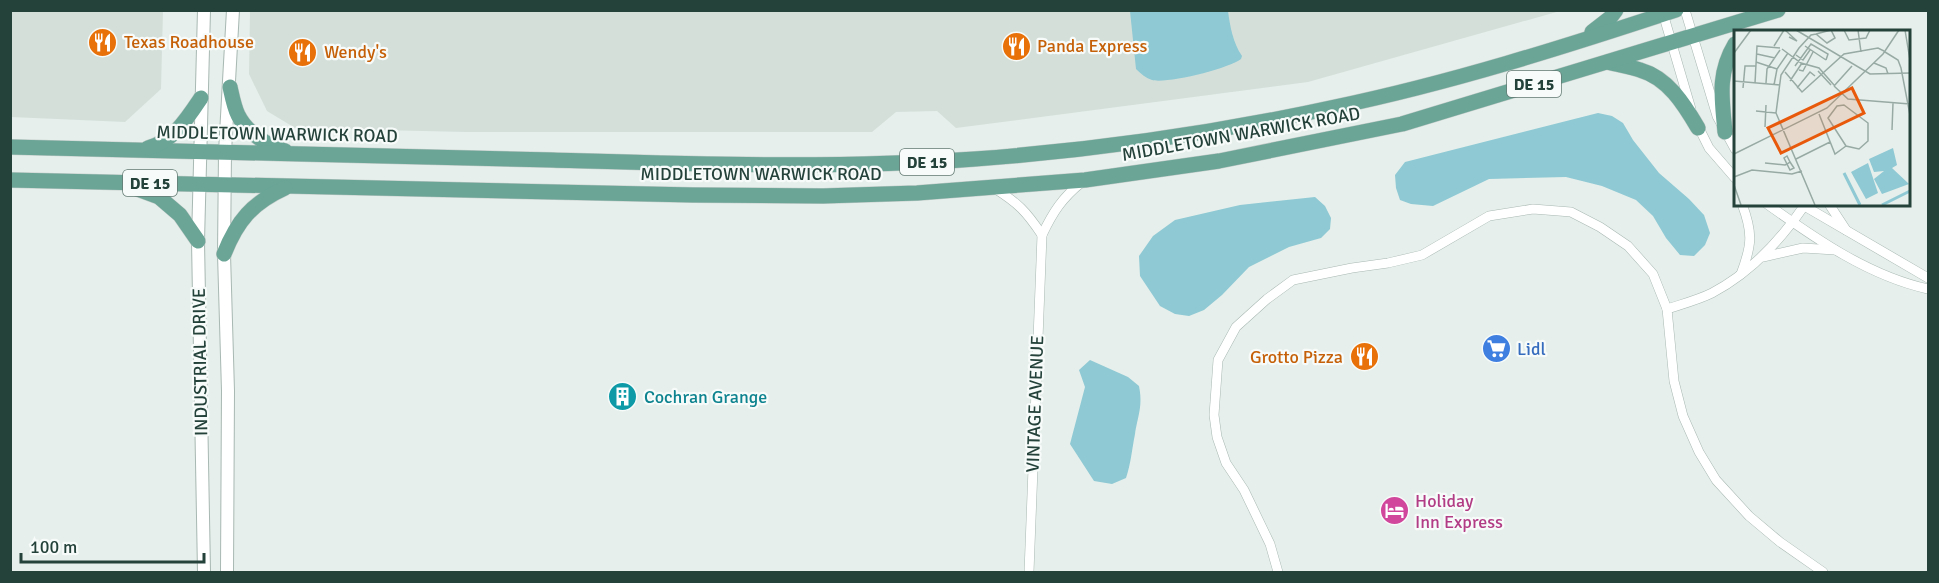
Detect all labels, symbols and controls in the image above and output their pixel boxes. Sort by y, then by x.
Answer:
restaurant icon: Texas Roadhouse [87,26,119,58]
restaurant icon: Panda Express [1000,30,1032,62]
inset map [1734,30,1909,206]
place label: Texas Roadhouse [124,31,254,53]
place label: Panda Express [1037,35,1148,57]
restaurant icon: Wendy's [287,36,319,68]
place label: Wendy's [324,41,387,63]
road number: DE 15 [1507,71,1561,97]
street label: MIDDLETOWN WARWICK ROAD [1120,102,1362,166]
street label: MIDDLETOWN WARWICK ROAD [156,121,398,147]
road number: DE 15 [900,149,954,175]
street label: MIDDLETOWN WARWICK ROAD [640,163,882,185]
road number: DE 15 [123,170,177,196]
street label: INDUSTRIAL DRIVE [188,288,212,436]
supermarket icon: Lidl [1480,333,1512,365]
street label: VINTAGE AVENUE [1022,335,1048,473]
place label: Lidl [1517,338,1546,360]
restaurant icon: Grotto Pizza [1348,341,1380,373]
place label: Grotto Pizza [1250,346,1343,368]
building icon: Cochran Grange [607,381,639,413]
place label: Cochran Grange [644,386,767,408]
place label: Holiday Inn Express [1415,490,1503,533]
hotel icon: Holiday Inn Express [1378,495,1410,527]
scale bar [21,526,204,564]
text: 100 m [30,536,77,558]

